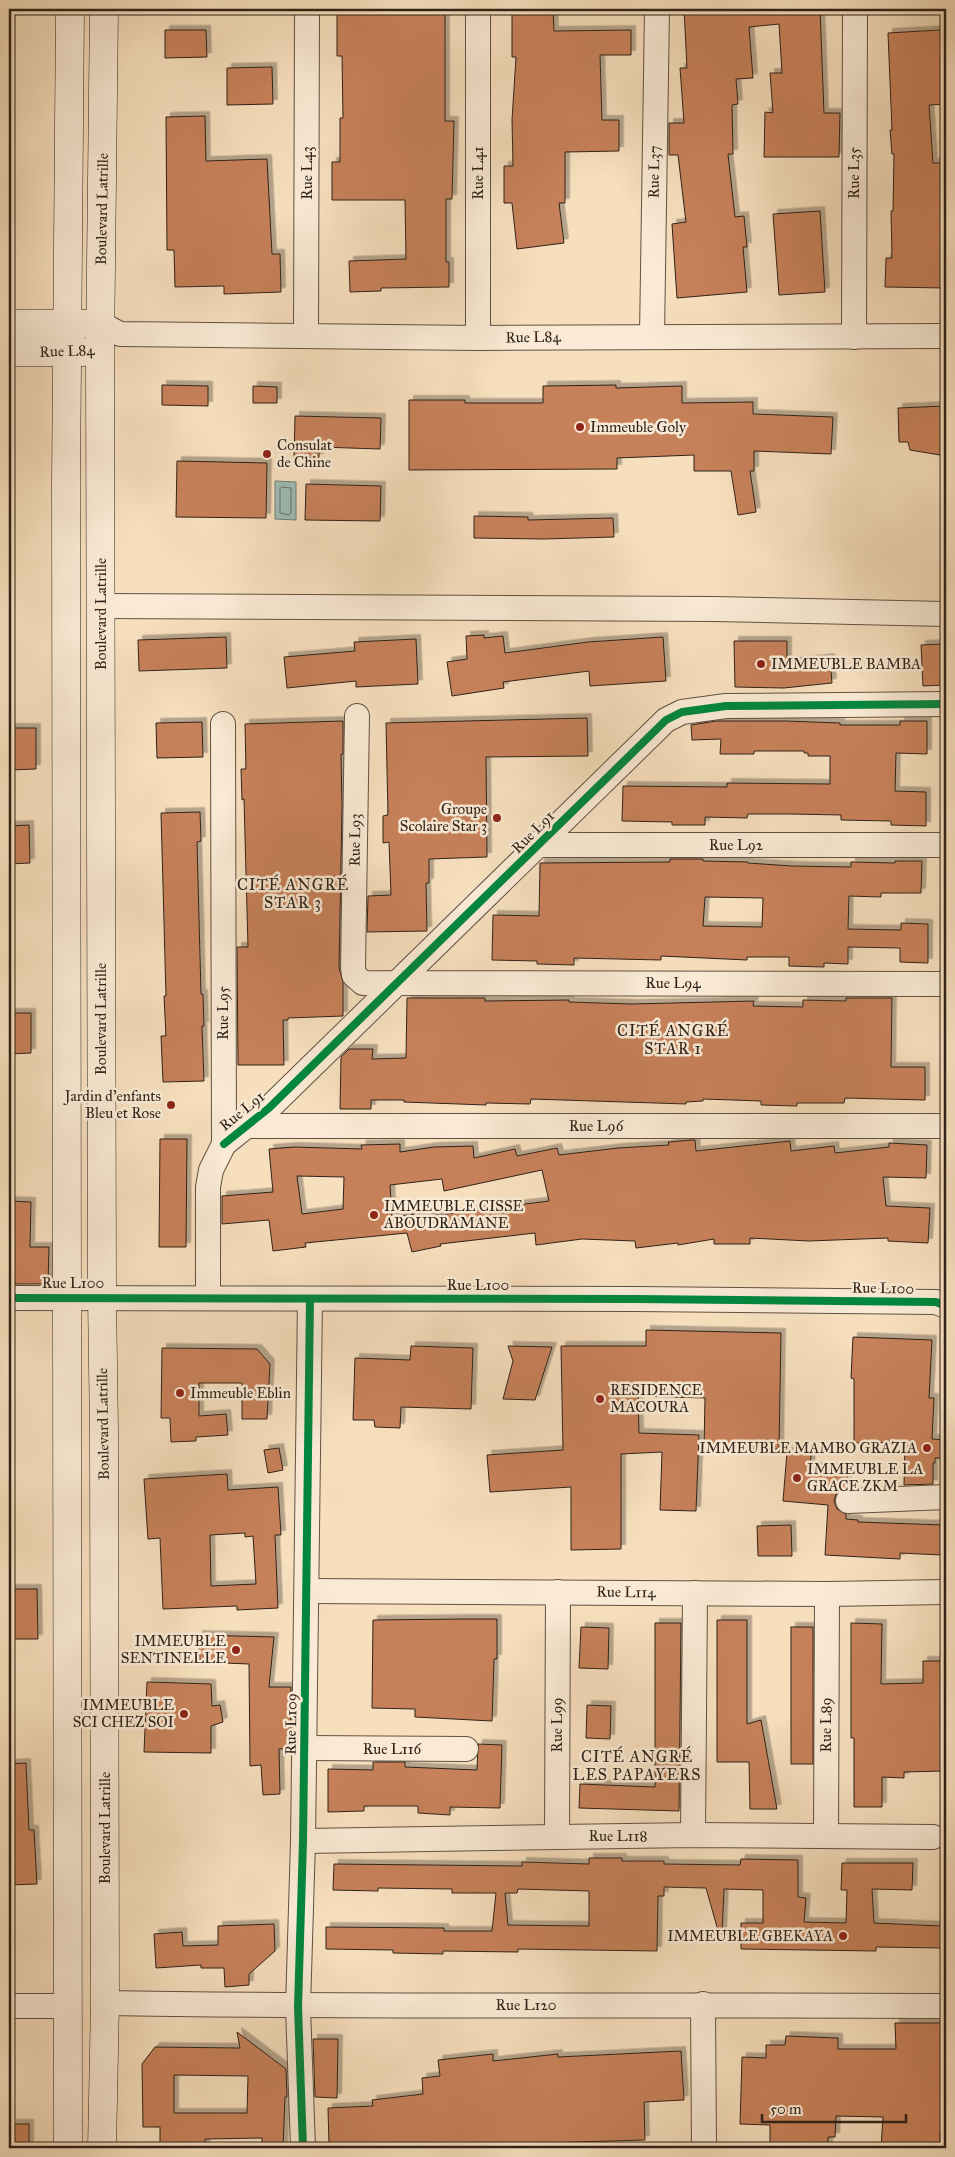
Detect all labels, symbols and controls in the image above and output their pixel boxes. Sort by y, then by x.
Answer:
street label: Rue L37 [645,145,663,199]
street label: Rue L43 [298,146,316,200]
street label: Rue L41 [469,146,487,200]
street label: Rue L35 [845,147,863,199]
street label: Boulevard Latrille [92,153,112,265]
street label: Rue L84 [505,328,561,346]
street label: Rue L84 [39,341,96,361]
place label: Immeuble Goly [590,418,687,436]
marker: Immeuble Goly [574,421,586,433]
place label: Consulat de Chine [277,436,333,471]
marker: Consulat de Chine [261,448,273,460]
street label: Boulevard Latrille [92,558,110,670]
place label: IMMEUBLE BAMBA [771,655,921,673]
marker: IMMEUBLE BAMBA [755,658,767,670]
place label: Groupe Scolaire Star 3 [400,800,487,835]
street label: Rue L91 [508,807,558,857]
marker: Groupe Scolaire Star 3 [491,812,503,824]
street label: Rue L93 [346,813,364,867]
street label: Rue L92 [709,836,764,854]
district label: CITÉ ANGRÉ STAR 3 [237,873,349,912]
street label: Boulevard Latrille [92,963,110,1075]
street label: Rue L94 [645,974,701,992]
street label: Rue L95 [214,986,232,1040]
district label: CITÉ ANGRÉ STAR 1 [617,1019,729,1058]
place label: Jardin d'enfants Bleu et Rose [63,1087,161,1122]
street label: Rue L91 [216,1087,268,1135]
marker: Jardin d'enfants Bleu et Rose [165,1099,177,1111]
street label: Rue L96 [569,1117,625,1135]
place label: IMMEUBLE CISSE ABOUDRAMANE [383,1197,524,1232]
marker: IMMEUBLE CISSE ABOUDRAMANE [368,1209,380,1221]
street label: Rue L100 [42,1274,104,1292]
street label: Rue L100 [447,1276,509,1294]
street label: Rue L100 [852,1278,914,1298]
street label: Boulevard Latrille [93,1368,113,1480]
place label: RESIDENCE MACOURA [610,1381,703,1416]
place label: Immeuble Eblin [190,1384,291,1402]
marker: Immeuble Eblin [174,1387,186,1399]
marker: RESIDENCE MACOURA [594,1393,606,1405]
place label: IMMEUBLE MAMBO GRAZIA [699,1439,917,1457]
marker: IMMEUBLE MAMBO GRAZIA [921,1442,933,1454]
place label: IMMEUBLE LA GRACE ZKM [807,1460,923,1495]
marker: IMMEUBLE LA GRACE ZKM [791,1472,803,1484]
street label: Rue L114 [596,1582,656,1602]
place label: IMMEUBLE SENTINELLE [121,1632,226,1667]
marker: IMMEUBLE SENTINELLE [230,1644,242,1656]
street label: Rue L109 [281,1693,301,1755]
place label: IMMEUBLE SCI CHEZ SOI [73,1696,174,1731]
street label: Rue L99 [548,1697,566,1753]
street label: Rue L89 [817,1697,835,1753]
marker: IMMEUBLE SCI CHEZ SOI [178,1708,190,1720]
street label: Rue L116 [363,1740,423,1758]
district label: CITÉ ANGRÉ LES PAPAYERS [573,1745,701,1784]
street label: Boulevard Latrille [96,1772,114,1884]
street label: Rue L118 [589,1827,647,1845]
place label: IMMEUBLE GBEKAYA [667,1927,833,1945]
marker: IMMEUBLE GBEKAYA [837,1930,849,1942]
street label: Rue L120 [495,1996,557,2014]
scale bar [762,2092,906,2124]
text: 50 m [770,2100,802,2118]

